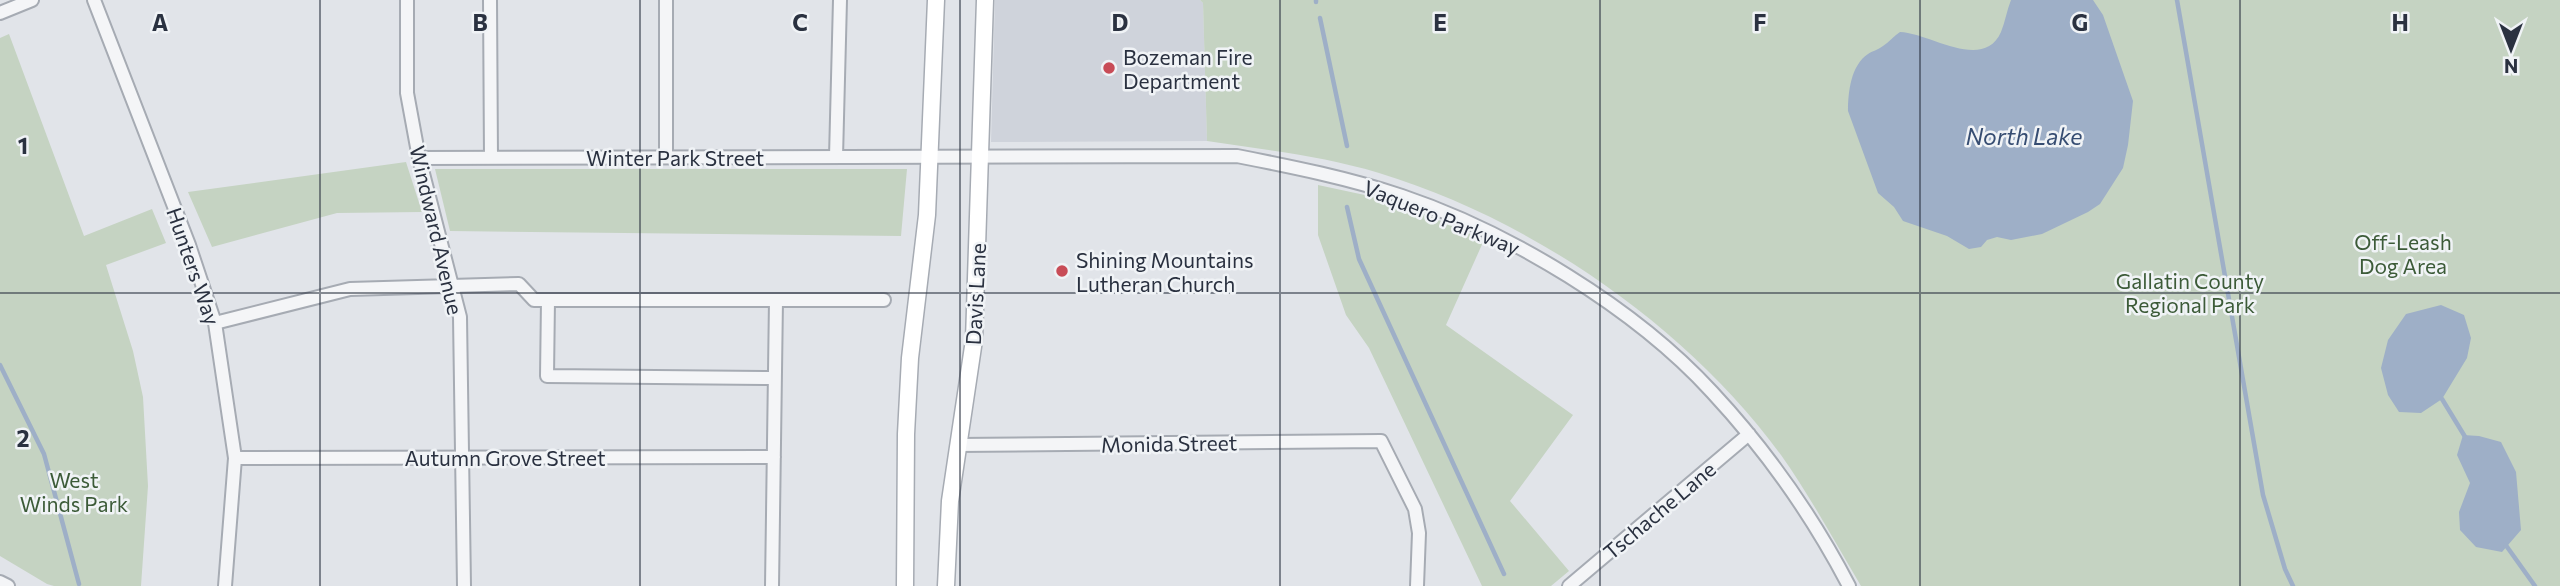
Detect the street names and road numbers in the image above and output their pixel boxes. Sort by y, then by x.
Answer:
street label: Windward Avenue [405,143,469,317]
street label: Winter Park Street [586,145,764,170]
street label: Vaquero Parkway [1360,174,1524,260]
street label: Hunters Way [162,204,226,328]
street label: Davis Lane [960,242,990,346]
street label: Monida Street [1101,429,1237,457]
street label: Autumn Grove Street [404,445,606,470]
street label: Tschache Lane [1598,456,1720,564]

